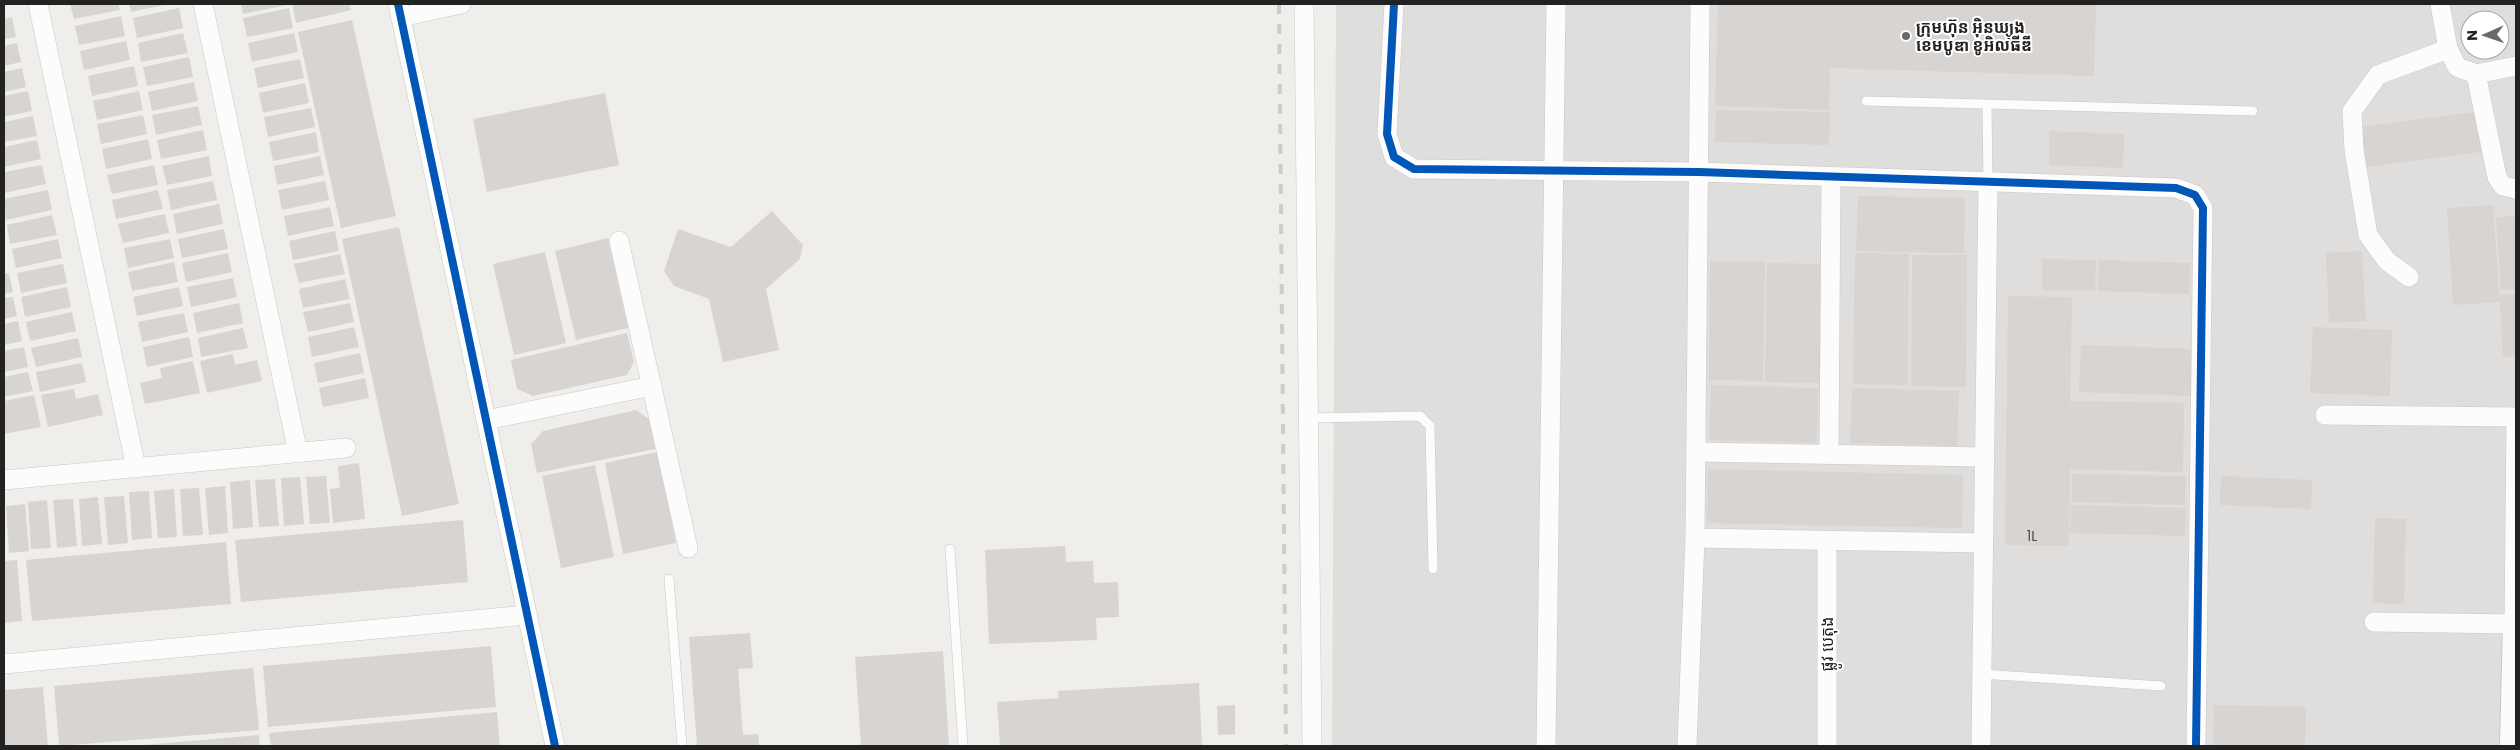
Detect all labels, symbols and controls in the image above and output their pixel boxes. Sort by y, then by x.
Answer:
north arrow [2460,10,2510,60]
place label: ក្រុមហ៊ុន អ៊ិនឃ្យុង ខេមបូឌា ខូអិលធីឌី [1916,16,2032,57]
marker: ក្រុមហ៊ុន អ៊ិនឃ្យុង ខេមបូឌា ខូអិលធីឌី [1900,30,1912,42]
text: N [2462,30,2482,41]
house number: 1L [2027,526,2037,546]
street label: ផ្លូវ បេតុង [1816,617,1842,671]

